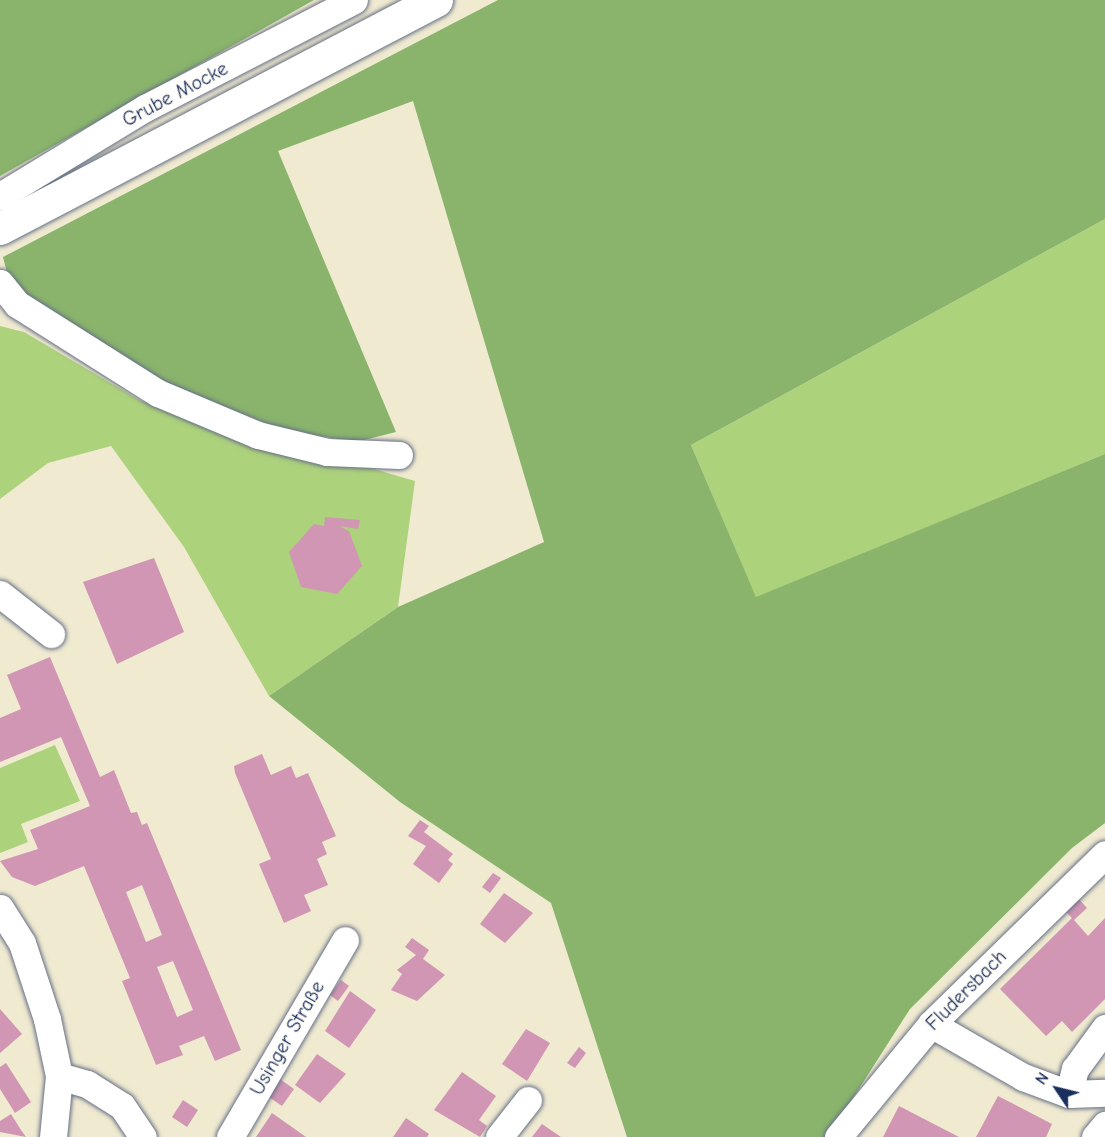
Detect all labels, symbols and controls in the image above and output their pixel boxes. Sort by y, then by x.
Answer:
street label: Grube Mocke [118,56,232,132]
street label: Fludersbach [921,945,1011,1035]
street label: Usinger Straße [245,977,329,1099]
north arrow [1027,1059,1087,1119]
text: N [1032,1069,1053,1088]

